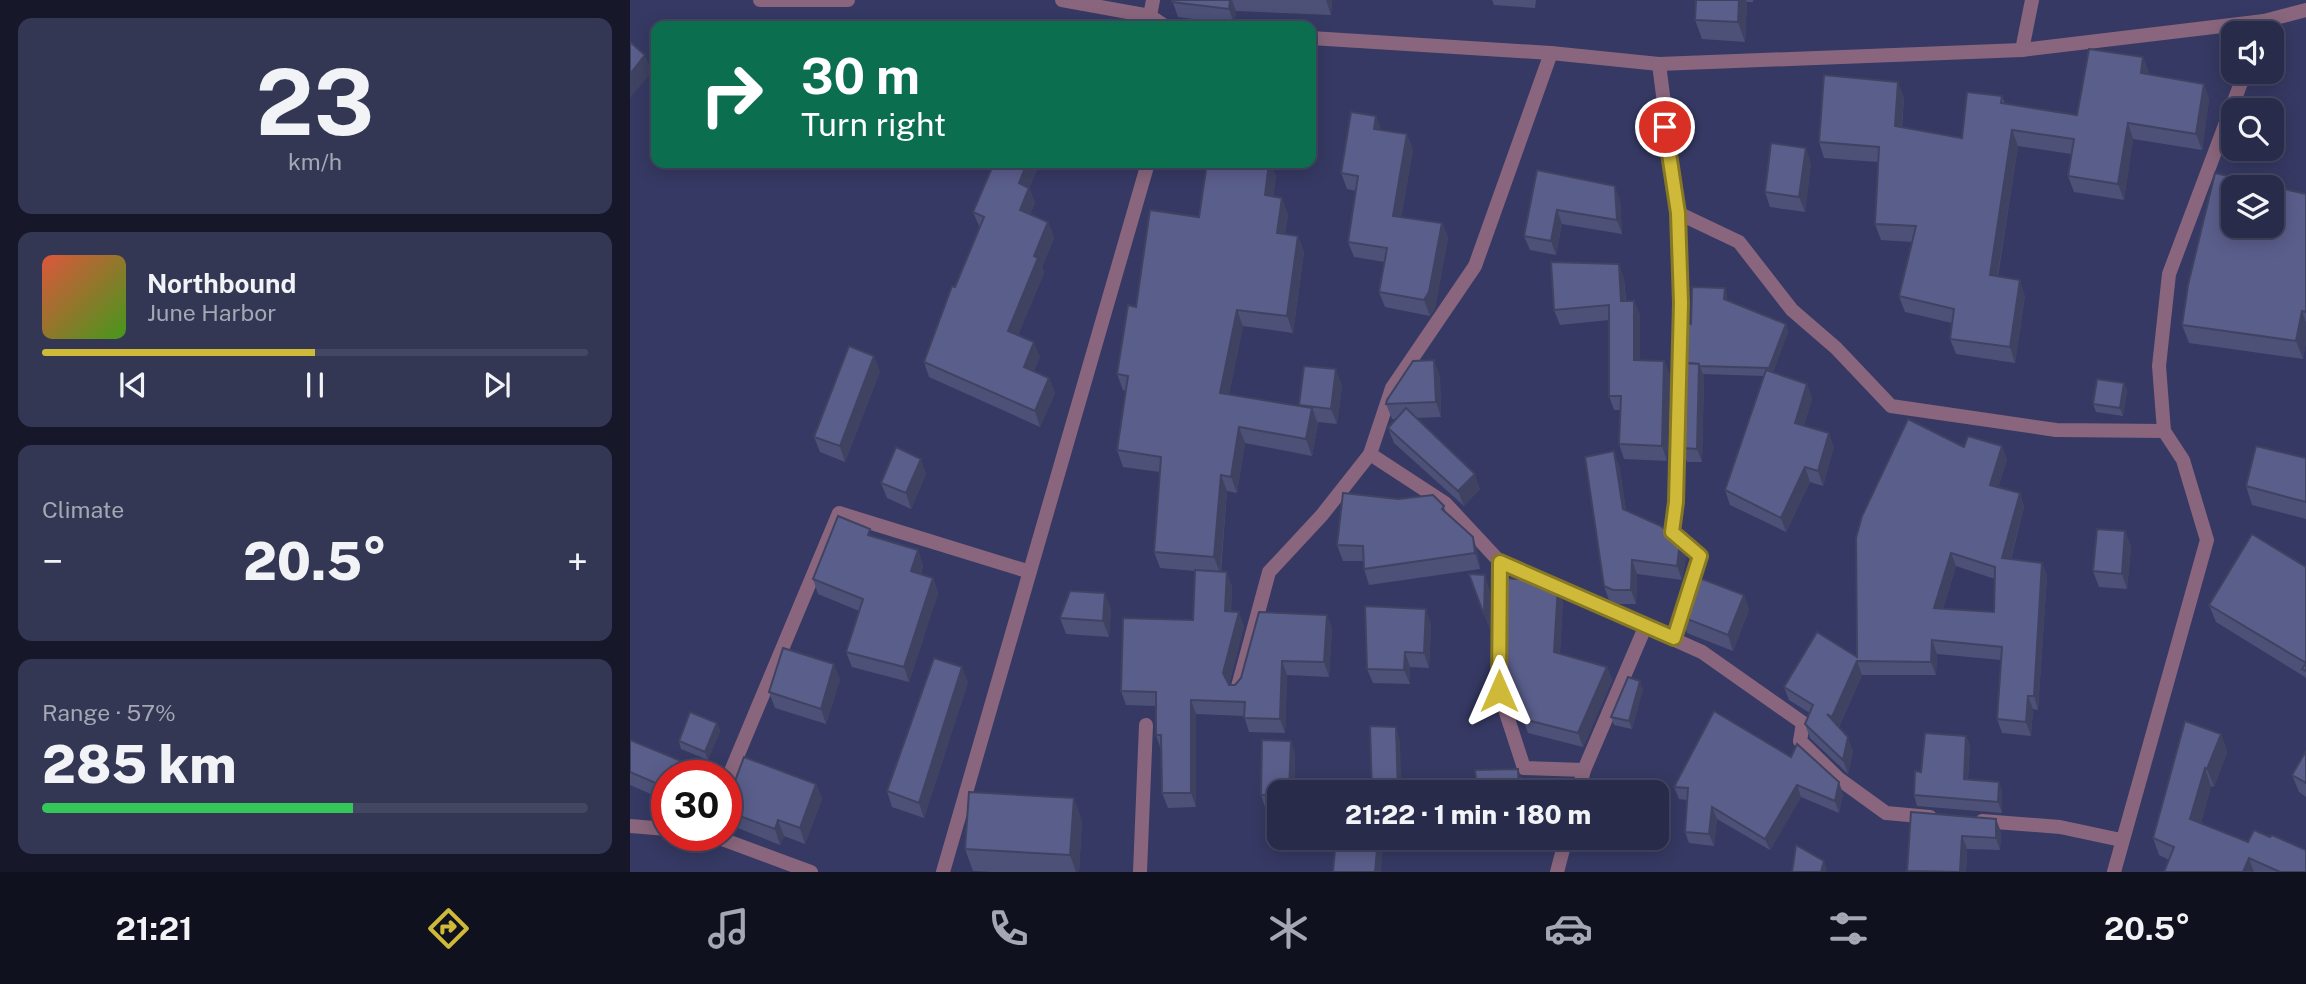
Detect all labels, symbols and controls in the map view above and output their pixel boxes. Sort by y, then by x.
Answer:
map controls [2221,21,2284,238]
button: sound [2221,21,2284,84]
text: 30 m [801,47,920,105]
text: 23 [256,49,374,155]
icon: right [686,49,777,140]
pin [1635,97,1695,157]
button: search [2221,98,2284,161]
text: Turn right [801,106,946,143]
icon: arrive [1646,108,1684,146]
text: km/h [288,148,342,175]
button: layers [2221,175,2284,238]
text: Northbound [147,268,296,299]
text: June Harbor [147,299,276,326]
icon: previous [114,366,152,404]
icon: pause [296,366,334,404]
icon: next [478,366,516,404]
text: Climate [42,496,124,523]
text: 20.5° [243,531,387,592]
text: − [42,539,63,584]
text: + [567,539,588,584]
position arrow [1462,654,1536,728]
text: Range · 57% [42,699,176,726]
text: 285 km [42,734,236,795]
speed limit sign: 30 [651,760,742,851]
text: 21:22 · 1 min · 180 m [1345,799,1591,830]
icon: directions [424,904,473,953]
icon: music [704,904,753,953]
icon: phone [984,904,1033,953]
icon: climate [1264,904,1313,953]
icon: car [1544,904,1593,953]
icon: filters [1824,904,1873,953]
text: 21:21 [116,910,193,947]
text: 20.5° [2104,910,2190,947]

